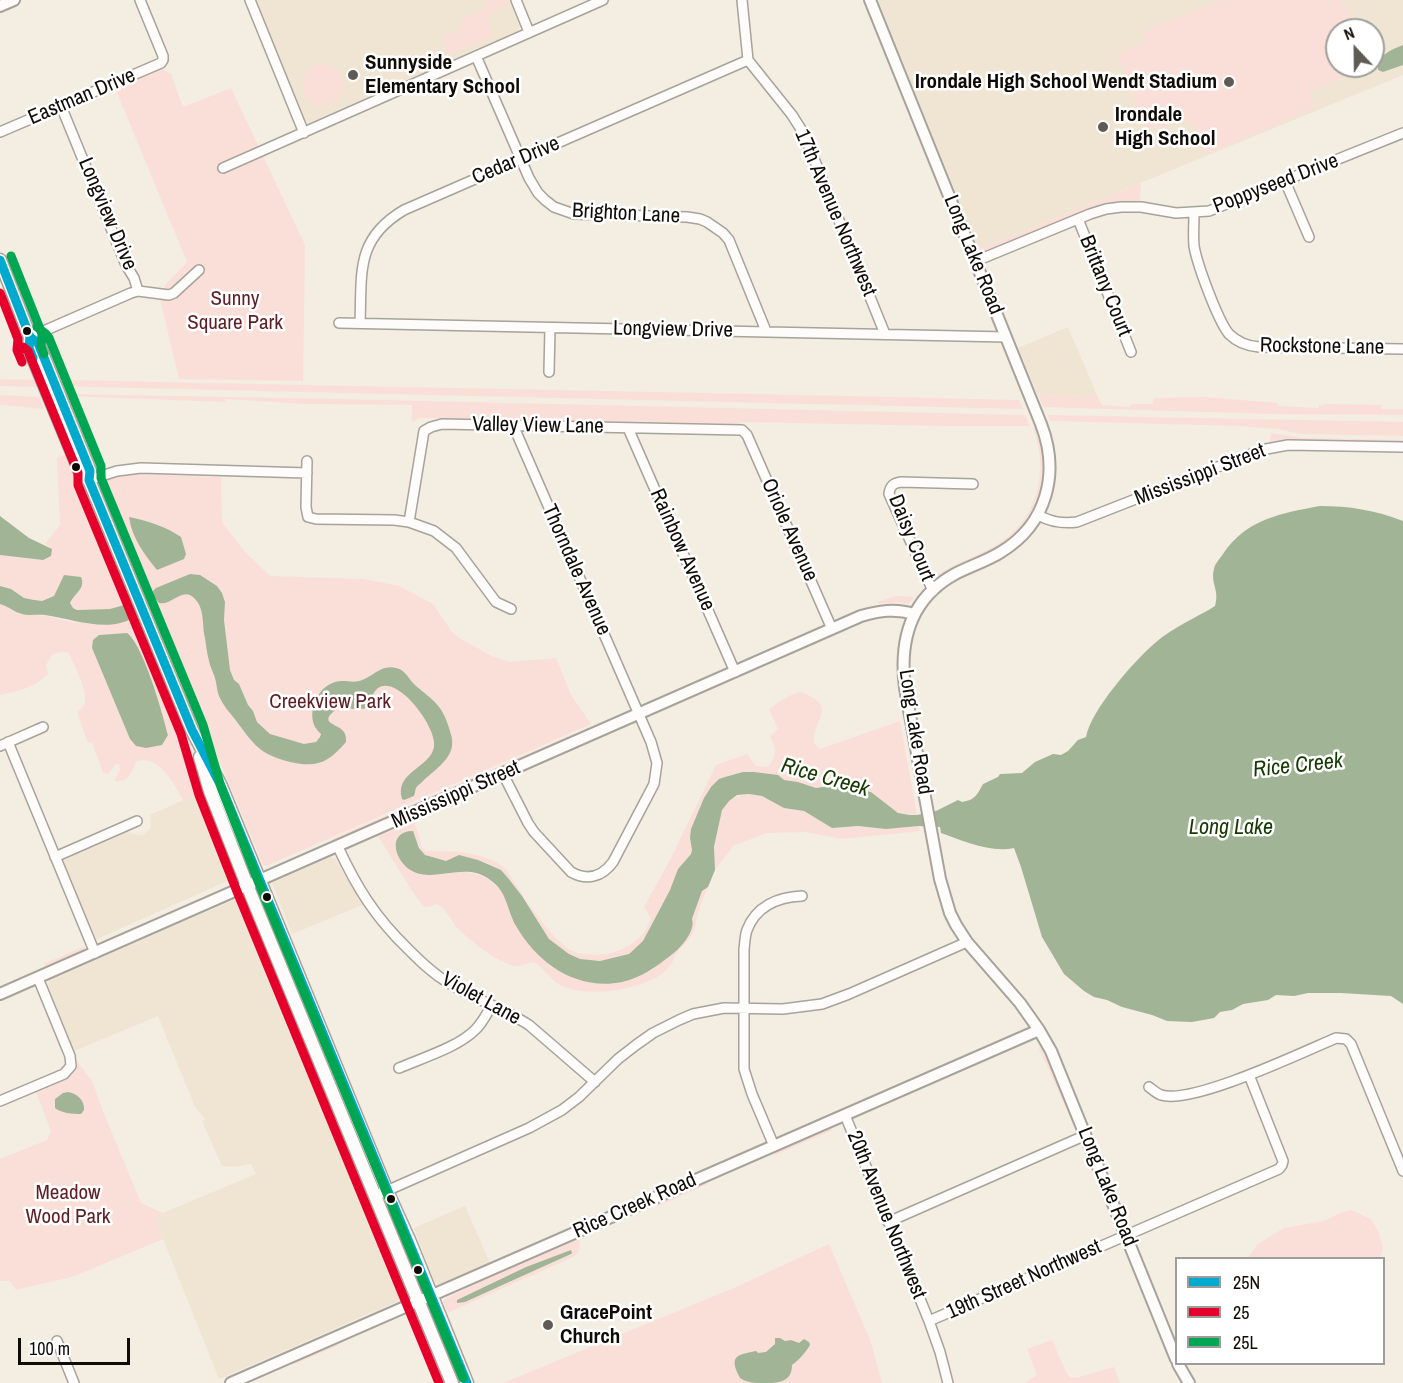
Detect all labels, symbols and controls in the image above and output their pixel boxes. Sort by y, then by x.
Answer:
north arrow [1325,18,1385,78]
text: N [1340,21,1358,45]
place label: Sunnyside Elementary School [365,50,520,100]
street label: Eastman Drive [25,63,139,131]
marker: Sunnyside Elementary School [346,68,360,82]
place label: Irondale High School Wendt Stadium [915,69,1217,95]
marker: Irondale High School Wendt Stadium [1222,75,1236,89]
place label: Irondale High School [1115,102,1215,152]
marker: Irondale High School [1096,120,1110,134]
street label: 17th Avenue Northwest [788,126,882,300]
street label: Cedar Drive [468,131,564,191]
street label: Poppyseed Drive [1210,149,1342,219]
street label: Longview Drive [72,154,142,274]
street label: Long Lake Road [938,192,1008,318]
street label: Brighton Lane [571,199,681,229]
street label: Brittany Court [1073,232,1137,340]
park label: Sunny Square Park [187,286,283,336]
street label: Longview Drive [613,316,733,344]
unlabelled marker [21,325,33,337]
street label: Rockstone Lane [1260,333,1384,361]
street label: Valley View Lane [472,412,604,440]
street label: Mississippi Street [1131,439,1269,511]
unlabelled marker [70,461,82,473]
street label: Oriole Avenue [755,475,823,585]
street label: Rainbow Avenue [644,485,720,615]
street label: Daisy Court [882,491,940,585]
street label: Thorndale Avenue [536,501,616,639]
street label: Long Lake Road [893,668,937,796]
park label: Creekview Park [269,689,391,715]
water label: Rice Creek [1252,748,1344,784]
water label: Rice Creek [778,753,872,803]
street label: Mississippi Street [388,755,524,835]
water label: Long Lake [1189,815,1273,841]
unlabelled marker [261,891,273,903]
street label: Violet Lane [437,967,525,1031]
street label: Long Lake Road [1072,1124,1142,1250]
street label: 20th Avenue Northwest [841,1127,931,1303]
street label: Rice Creek Road [570,1168,700,1244]
park label: Meadow Wood Park [26,1180,110,1230]
unlabelled marker [385,1193,397,1205]
street label: 19th Street Northwest [943,1235,1105,1325]
legend [1175,1257,1385,1365]
unlabelled marker [412,1264,424,1276]
text: 25N [1233,1270,1260,1295]
place label: GracePoint Church [560,1300,652,1350]
text: 25 [1233,1300,1249,1325]
marker: GracePoint Church [541,1318,555,1332]
scale bar [21,1326,134,1364]
text: 25L [1233,1330,1258,1355]
text: 100 m [29,1336,70,1361]

